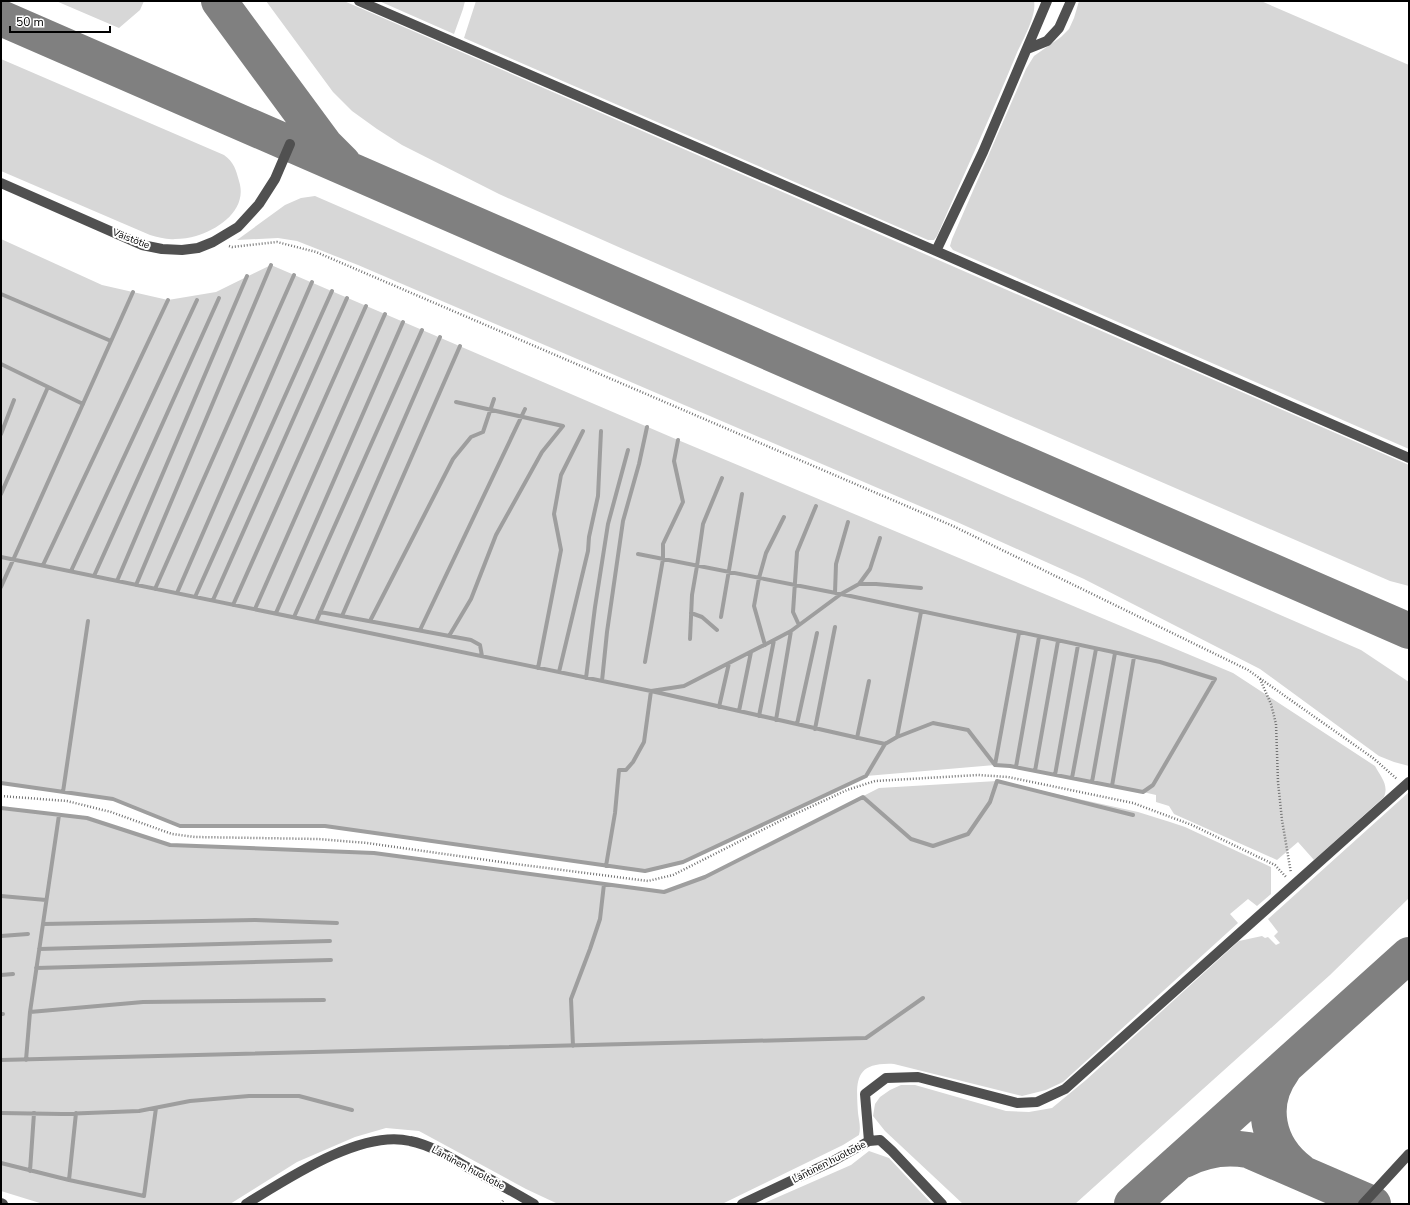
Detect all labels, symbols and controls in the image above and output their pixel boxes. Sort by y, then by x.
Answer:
scale bar [10,8,110,34]
text: 50 m [16,14,44,30]
street label: Väistötie [109,225,152,252]
street label: Läntinen huoltotie [790,1137,868,1187]
street label: Läntinen huoltotie [429,1143,507,1193]

